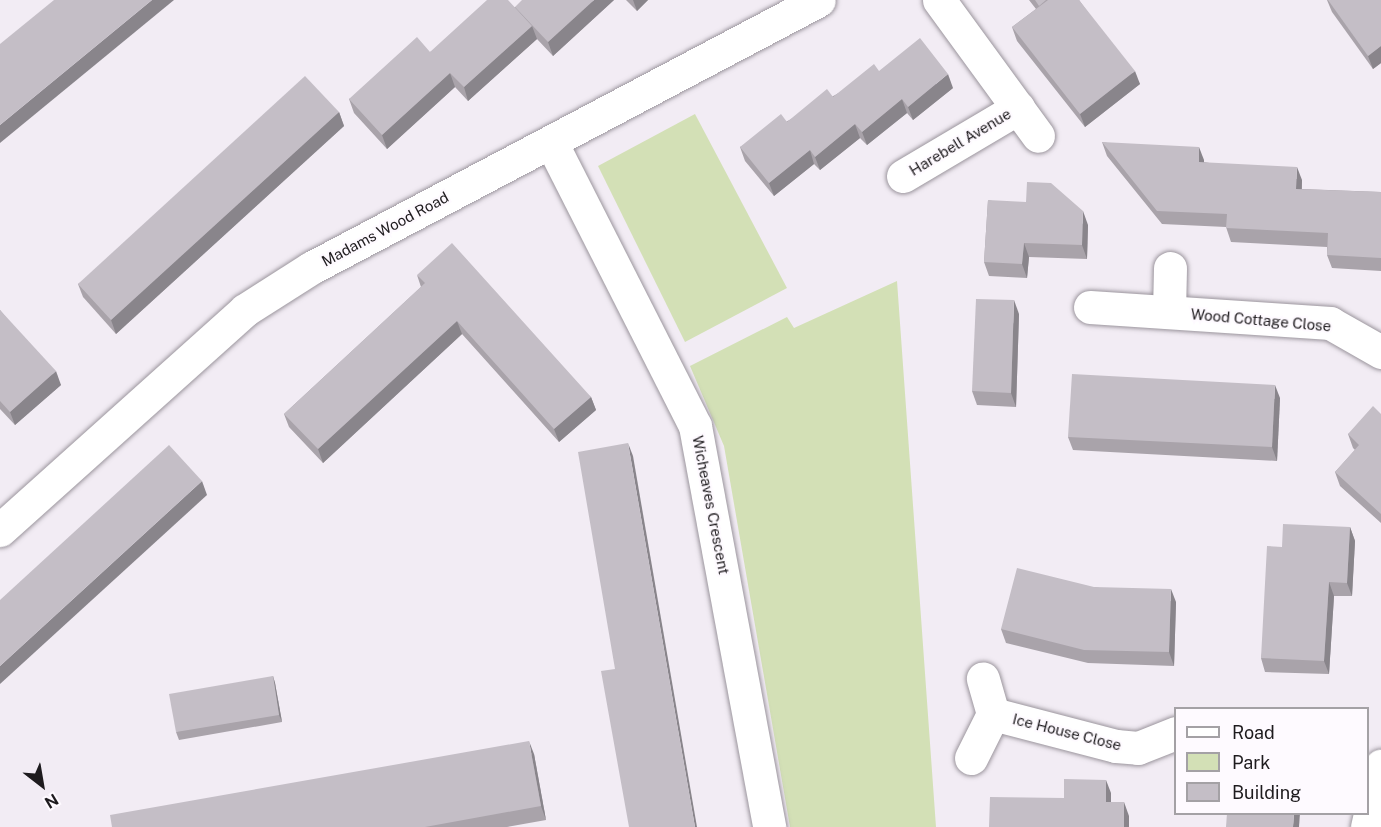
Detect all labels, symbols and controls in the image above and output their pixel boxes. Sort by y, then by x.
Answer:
street label: Harebell Avenue [906,105,1014,179]
street label: Madams Wood Road [318,188,452,270]
street label: Wood Cottage Close [1190,305,1332,335]
street label: Wicheaves Crescent [689,434,733,576]
legend [1174,707,1369,815]
street label: Ice House Close [1011,710,1123,754]
text: Road [1232,722,1275,743]
text: Park [1232,752,1270,773]
north arrow [12,755,72,815]
text: Building [1232,782,1301,803]
text: N [41,789,62,812]

